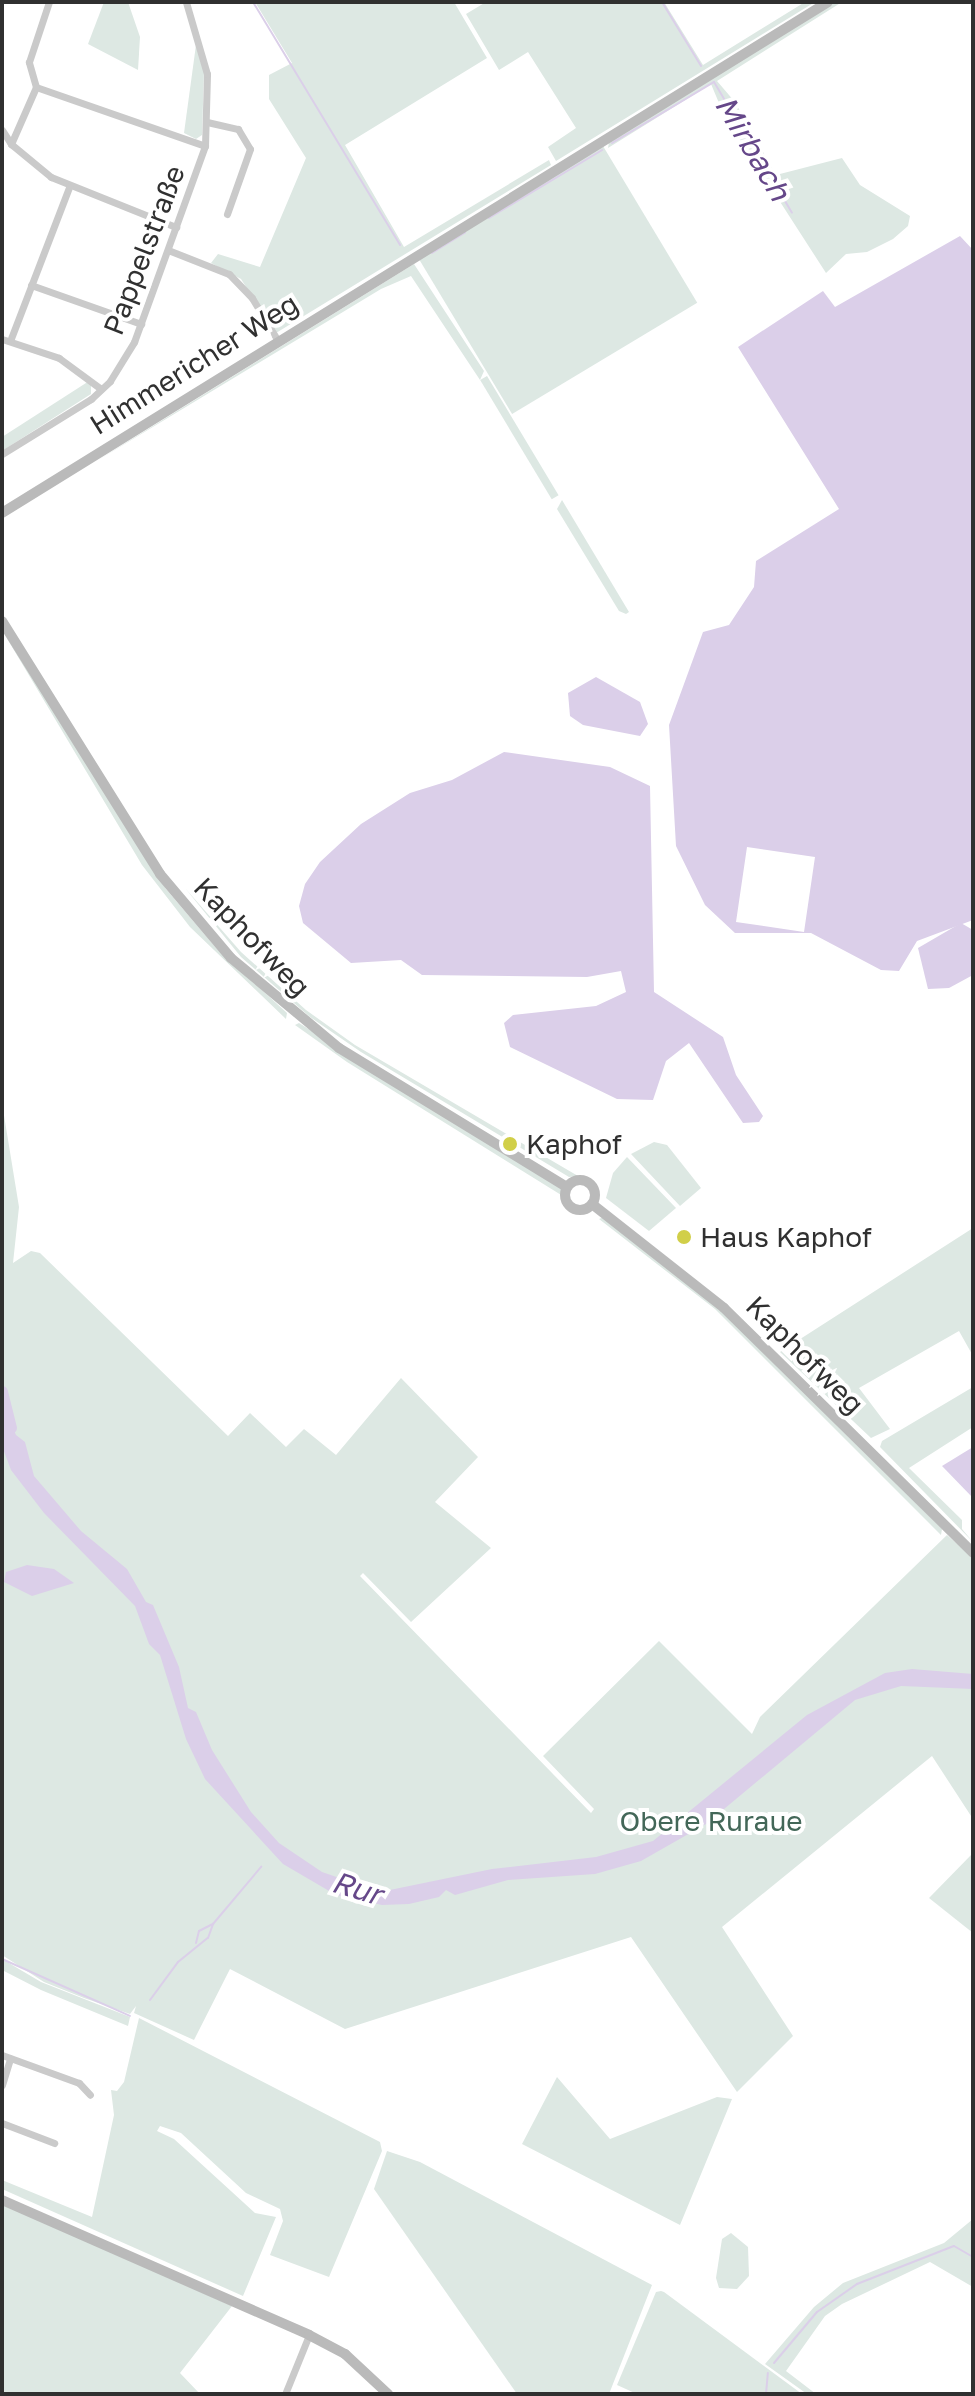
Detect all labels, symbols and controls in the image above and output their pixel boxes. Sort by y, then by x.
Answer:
water label: Mirbach [708,89,798,207]
street label: Pappelstraße [96,161,192,339]
street label: Himmericher Weg [84,286,304,442]
street label: Kaphofweg [187,870,317,1004]
place label: Kaphof [526,1127,622,1161]
marker: Kaphof [501,1135,519,1153]
place label: Haus Kaphof [700,1220,872,1254]
marker: Haus Kaphof [675,1228,693,1246]
street label: Kaphofweg [739,1289,871,1421]
park label: Obere Ruraue [619,1804,803,1838]
water label: Rur [328,1864,386,1912]

